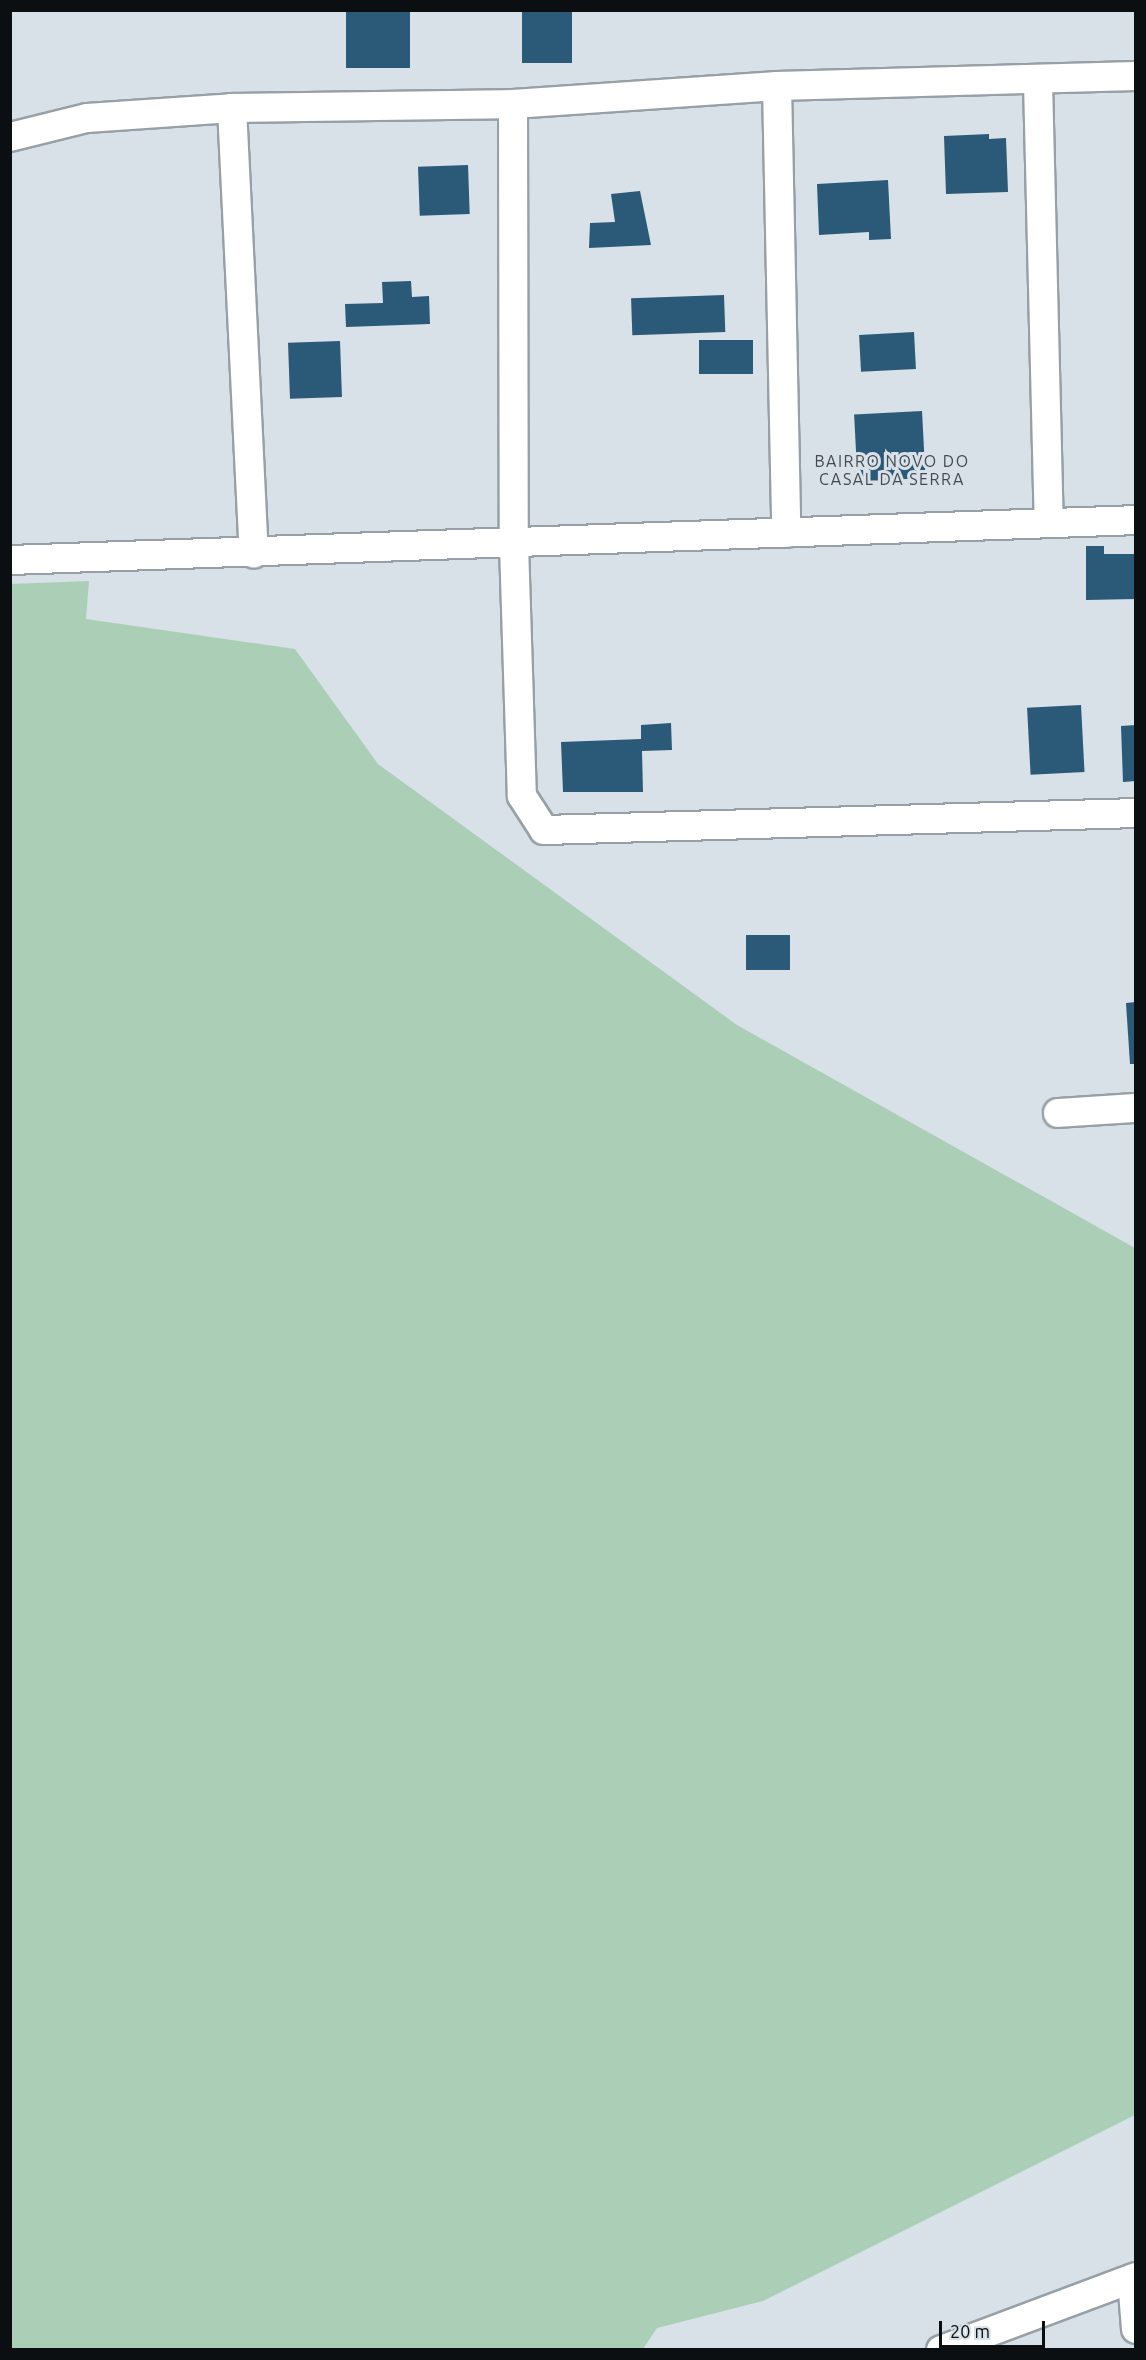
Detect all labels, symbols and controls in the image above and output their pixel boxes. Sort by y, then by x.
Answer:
district label: BAIRRO NOVO DO CASAL DA SERRA [814,451,970,489]
scale bar [942,2309,1048,2347]
text: 20 m [950,2321,990,2341]

